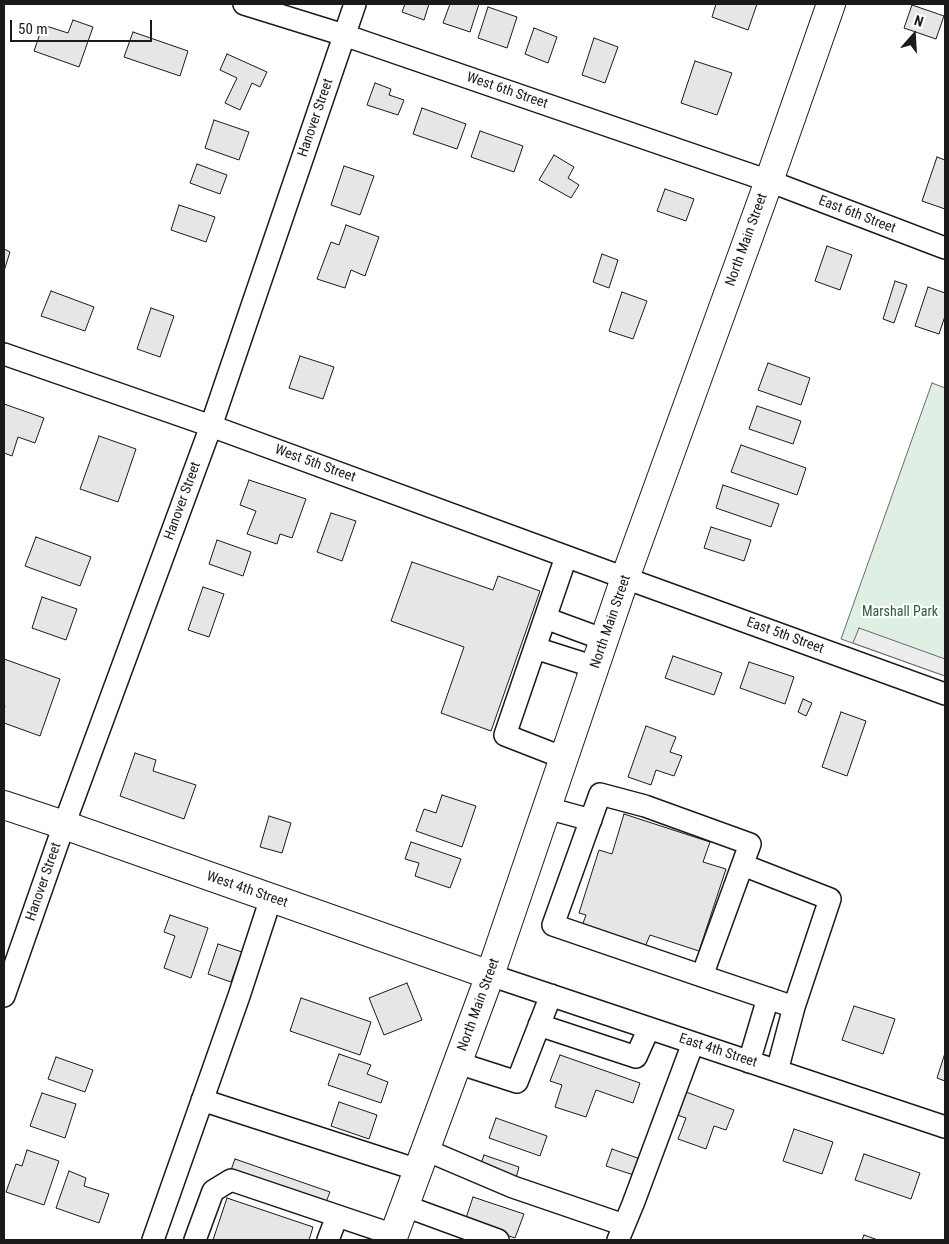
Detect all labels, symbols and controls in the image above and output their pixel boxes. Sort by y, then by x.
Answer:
scale bar [12,10,155,42]
north arrow [889,10,939,60]
text: N [912,12,926,30]
text: 50 m [18,20,48,38]
street label: West 6th Street [464,69,550,113]
street label: Hanover Street [295,77,337,159]
street label: North Main Street [722,191,772,289]
street label: East 6th Street [816,193,898,237]
street label: West 5th Street [272,442,358,486]
street label: Hanover Street [161,460,205,542]
street label: North Main Street [587,573,635,671]
park label: Marshall Park [862,604,938,620]
street label: East 5th Street [744,614,826,658]
street label: Hanover Street [23,841,65,923]
street label: West 4th Street [204,868,290,912]
street label: North Main Street [454,956,504,1054]
street label: East 4th Street [677,1030,759,1072]

